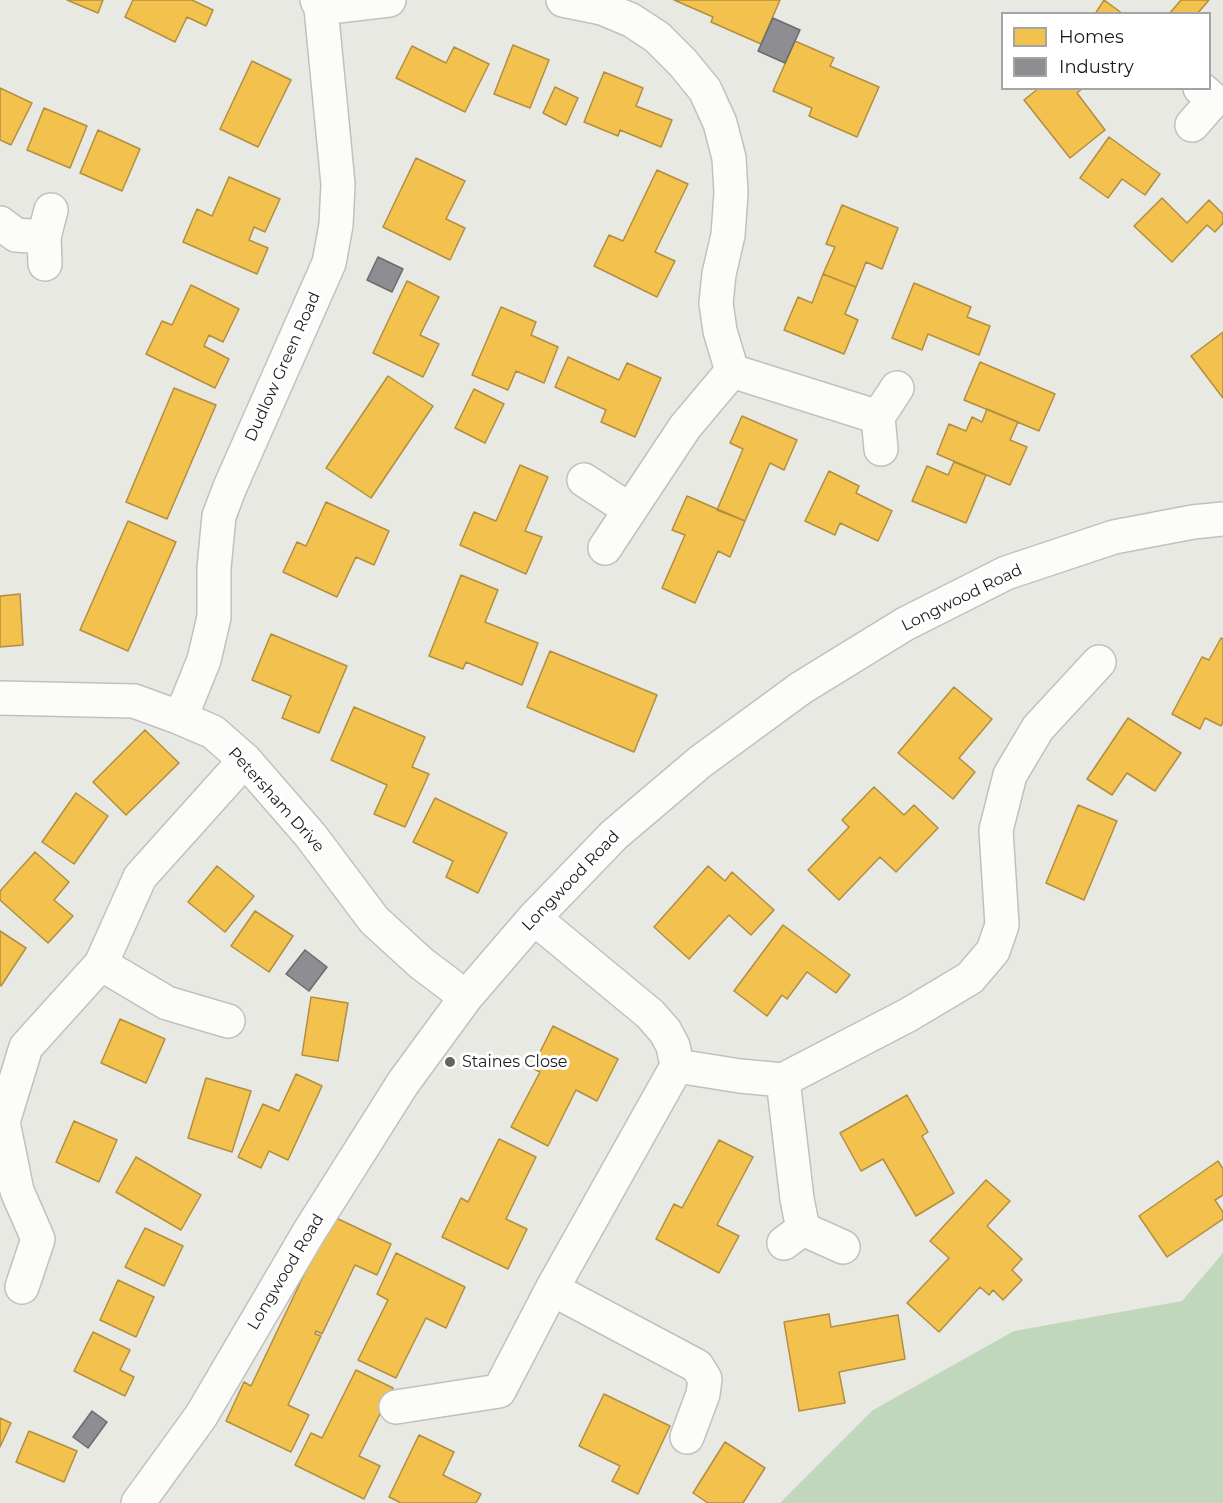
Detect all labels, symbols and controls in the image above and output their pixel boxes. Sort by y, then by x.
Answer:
legend [1001,12,1211,90]
text: Homes [1059,26,1124,48]
text: Industry [1059,56,1134,78]
street label: Dudlow Green Road [241,289,325,445]
street label: Longwood Road [899,560,1025,636]
street label: Petersham Drive [224,744,328,856]
street label: Longwood Road [518,827,624,935]
place label: Staines Close [462,1052,567,1072]
marker: Staines Close [443,1055,457,1069]
street label: Longwood Road [244,1211,328,1333]

